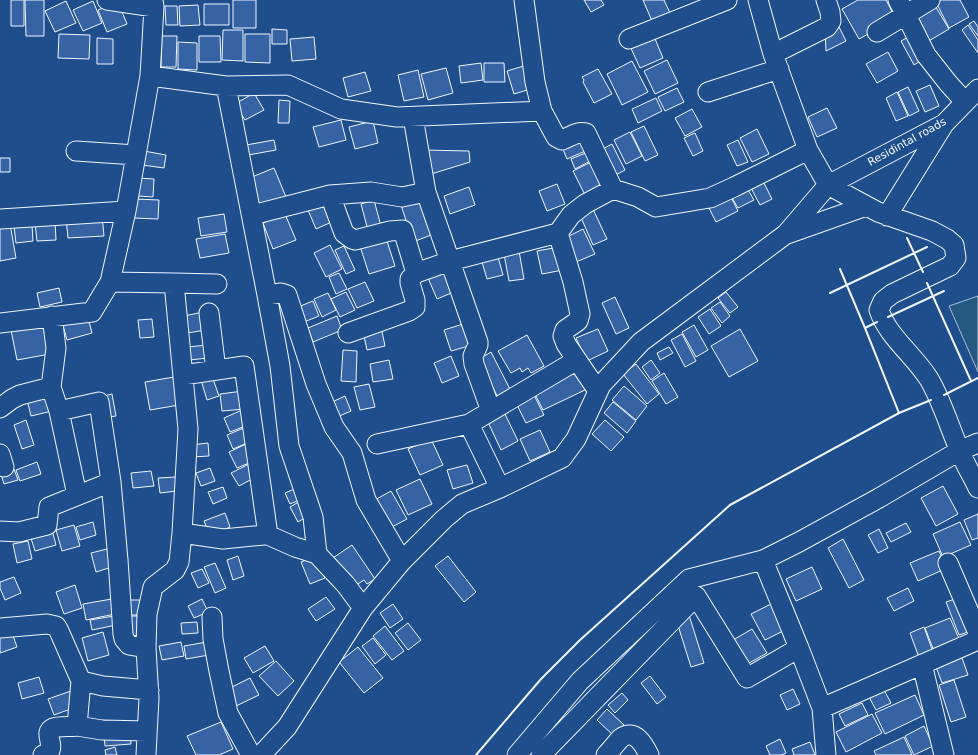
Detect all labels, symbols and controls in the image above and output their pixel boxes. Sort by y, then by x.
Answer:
street label: Residintal roads [865,115,949,169]

